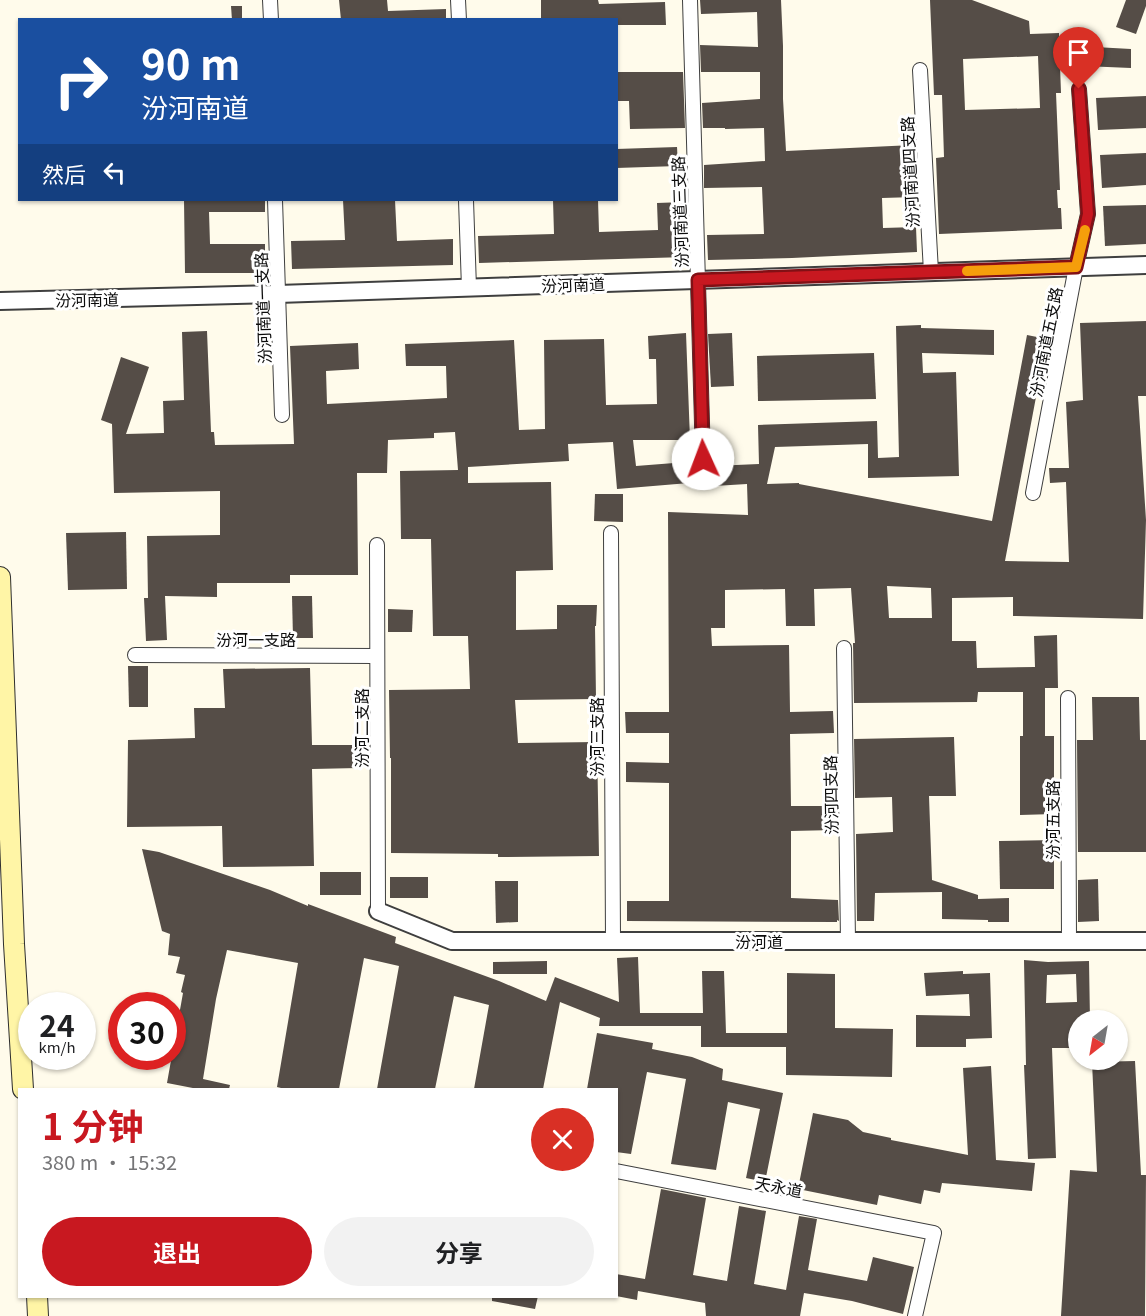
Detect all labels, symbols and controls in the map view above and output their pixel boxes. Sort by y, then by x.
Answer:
pin [1053,27,1104,89]
text: 90 m [141,31,241,92]
icon: arrive [1062,36,1095,69]
icon: right [42,42,120,120]
text: 汾河南道 [141,87,249,126]
street label: 汾河南道四支路 [894,115,924,229]
icon: left [98,156,131,189]
street label: 汾河南道三支路 [665,156,693,268]
text: 然后 [42,157,86,189]
street label: 汾河南道一支路 [248,252,276,364]
street label: 汾河南道 [541,271,605,297]
street label: 汾河南道五支路 [1023,285,1067,399]
street label: 汾河南道 [55,286,119,312]
position arrow [671,427,735,491]
street label: 汾河一支路 [216,627,296,651]
street label: 汾河二支路 [349,688,373,768]
street label: 汾河三支路 [584,697,608,777]
street label: 汾河四支路 [817,755,843,835]
street label: 汾河五支路 [1040,780,1064,860]
street label: 汾河道 [735,929,783,953]
speed limit sign: 30 [108,992,186,1070]
text: 24 [39,1002,75,1046]
north arrow [1068,1010,1128,1070]
map controls [1068,1010,1128,1070]
text: km/h [38,1036,76,1057]
text: 1 分钟 [42,1098,143,1150]
button: close [531,1108,594,1171]
text: 380 m · 15:32 [42,1147,177,1176]
street label: 天永道 [753,1170,805,1202]
button: 退出 [42,1217,312,1286]
button: 分享 [324,1217,594,1286]

